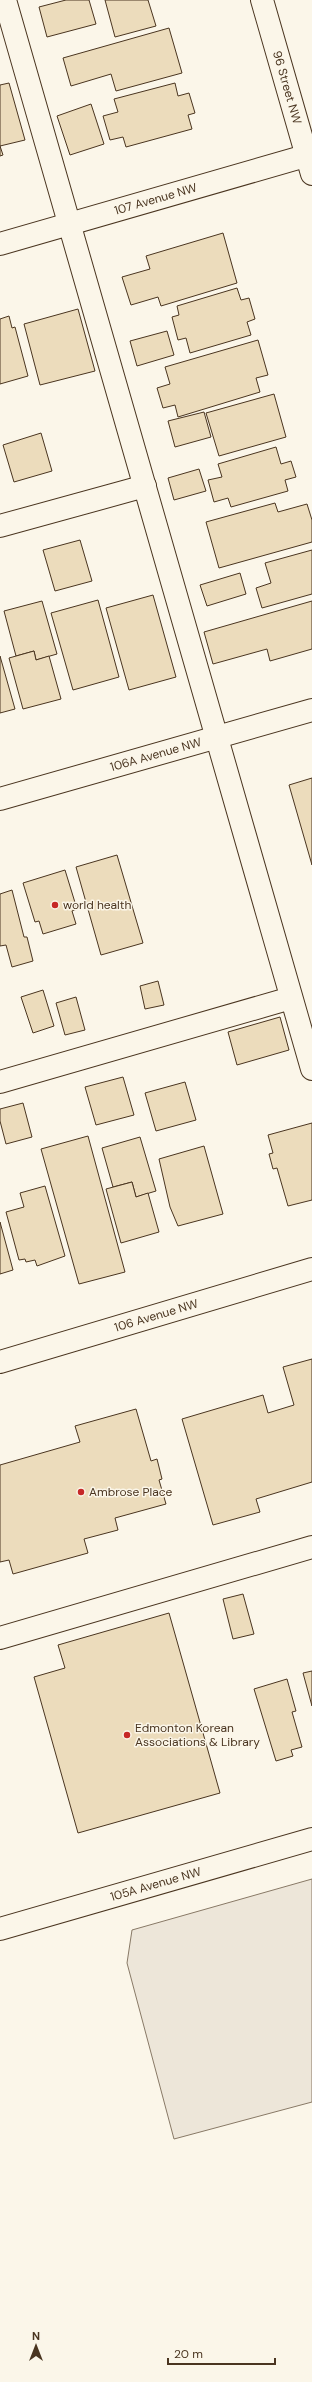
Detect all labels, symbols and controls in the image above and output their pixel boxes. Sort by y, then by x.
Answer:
street label: 96 Street NW [269,49,305,126]
street label: 107 Avenue NW [112,179,199,219]
street label: 106A Avenue NW [108,734,204,775]
place label: world health [63,897,132,913]
marker: world health [50,900,60,910]
street label: 106 Avenue NW [112,1295,200,1335]
place label: Ambrose Place [89,1484,173,1500]
marker: Ambrose Place [76,1487,86,1497]
place label: Edmonton Korean Associations & Library [135,1720,260,1750]
marker: Edmonton Korean Associations & Library [122,1730,132,1740]
street label: 105A Avenue NW [108,1863,203,1905]
north arrow [16,2326,56,2366]
text: N [32,2329,40,2343]
scale bar [168,2340,275,2366]
text: 20 m [174,2346,203,2362]

